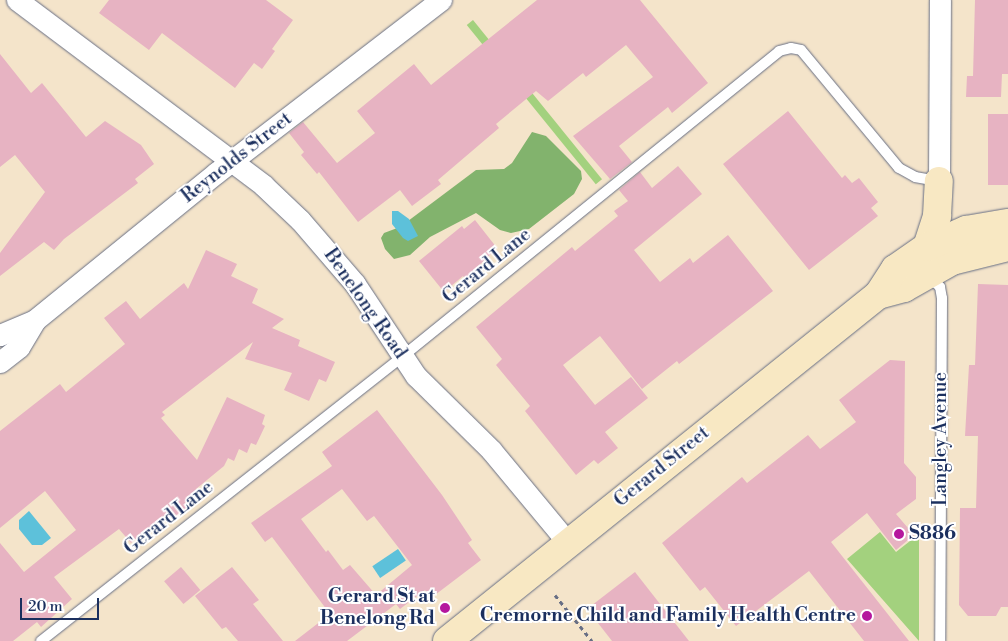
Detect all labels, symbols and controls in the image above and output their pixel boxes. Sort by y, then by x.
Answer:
street label: Reynolds Street [177,108,297,208]
street label: Gerard Lane [438,223,536,309]
street label: Benelong Road [319,244,411,364]
street label: Langley Avenue [930,372,952,506]
street label: Gerard Street [610,422,714,512]
street label: Gerard Lane [120,476,218,560]
place label: S886 [909,523,956,545]
marker: S886 [893,528,905,540]
place label: Gerard St at Benelong Rd [320,586,435,630]
scale bar [22,588,101,620]
text: 20 m [28,597,63,616]
marker: Gerard St at Benelong Rd [439,602,451,614]
place label: Cremorne Child and Family Health Centre [480,605,856,627]
marker: Cremorne Child and Family Health Centre [860,609,874,623]

